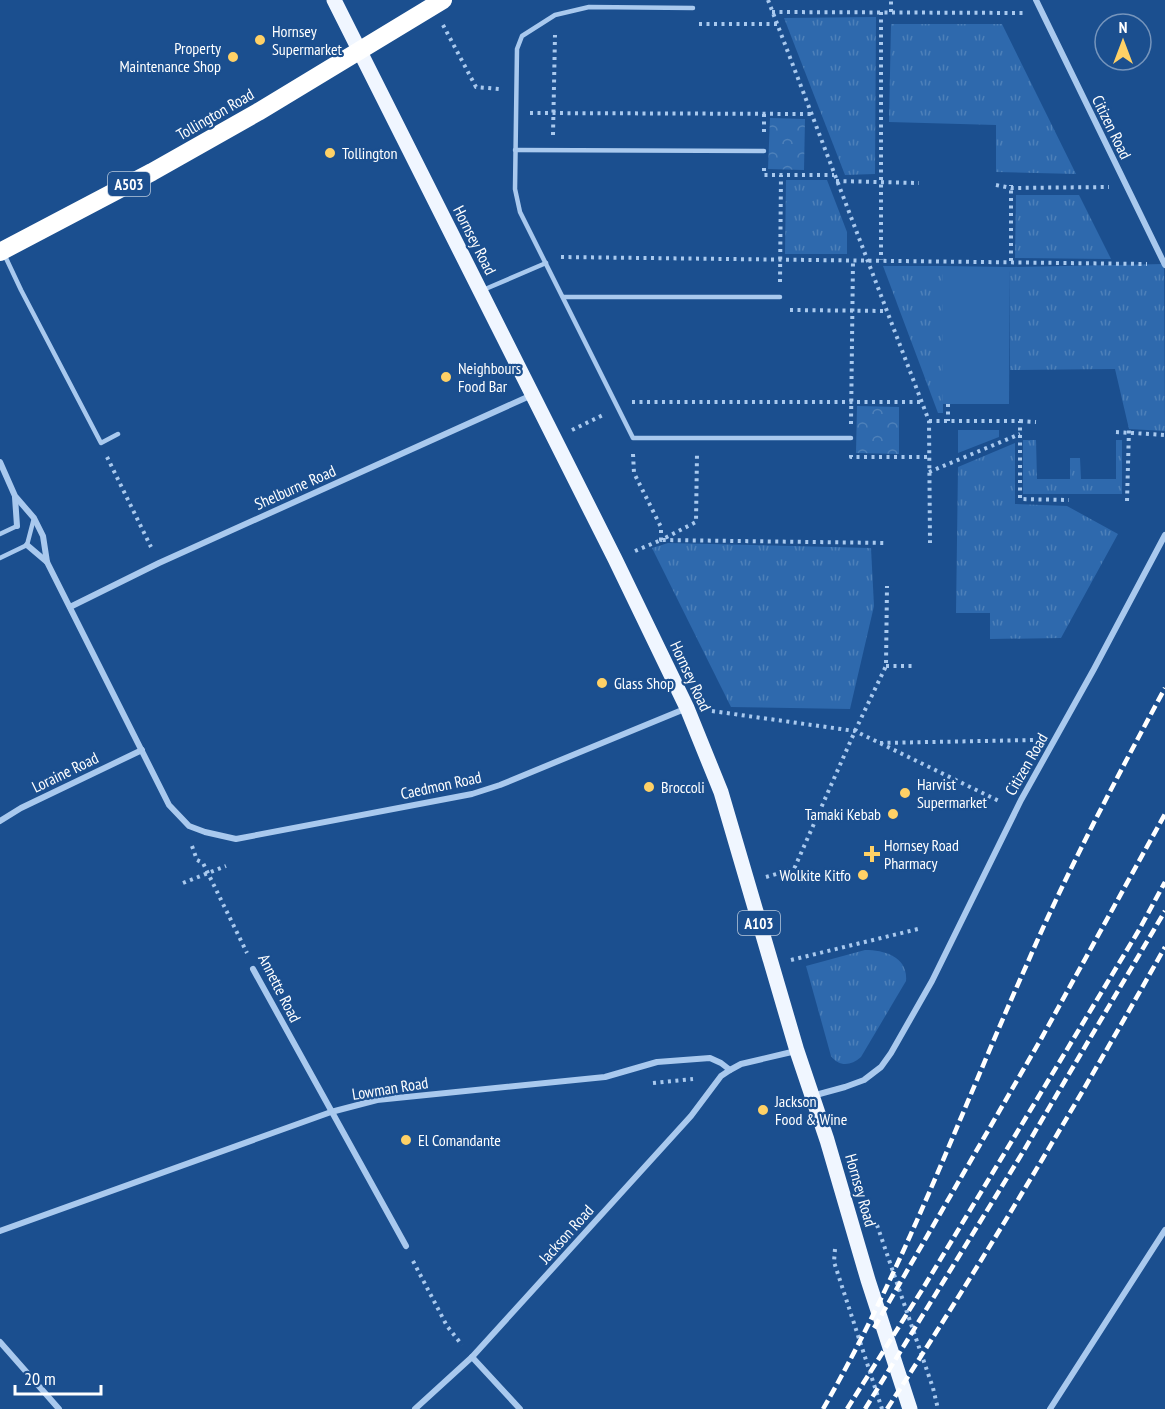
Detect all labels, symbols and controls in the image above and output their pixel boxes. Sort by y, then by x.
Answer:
north arrow [1093,12,1153,72]
text: N [1119,17,1127,37]
place label: Hornsey Supermarket [272,21,343,59]
marker: Hornsey Supermarket [253,33,267,47]
place label: Property Maintenance Shop [119,38,221,76]
marker: Property Maintenance Shop [226,50,240,64]
street label: Tollington Road [173,84,257,144]
street label: Citizen Road [1088,92,1136,162]
place label: Tollington [342,143,398,163]
marker: Tollington [323,146,337,160]
road number: A503 [108,172,150,196]
street label: Hornsey Road [449,202,501,278]
place label: Neighbours Food Bar [458,358,521,396]
marker: Neighbours Food Bar [439,370,453,384]
street label: Shelburne Road [251,460,339,514]
street label: Hornsey Road [666,638,716,714]
place label: Glass Shop [614,673,674,693]
marker: Glass Shop [595,676,609,690]
street label: Citizen Road [1000,729,1052,799]
street label: Loraine Road [29,747,102,797]
street label: Caedmon Road [399,767,483,803]
place label: Harvist Supermarket [917,774,988,812]
place label: Broccoli [661,777,705,797]
marker: Broccoli [642,780,656,794]
marker: Harvist Supermarket [898,786,912,800]
place label: Tamaki Kebab [805,804,881,824]
marker: Tamaki Kebab [886,807,900,821]
place label: Hornsey Road Pharmacy [884,835,959,873]
marker: Hornsey Road Pharmacy [865,847,879,861]
place label: Wolkite Kitfo [780,865,851,885]
marker: Wolkite Kitfo [856,868,870,882]
road number: A103 [738,911,780,935]
street label: Annette Road [254,950,306,1026]
street label: Lowman Road [351,1072,429,1104]
place label: Jackson Food & Wine [774,1091,847,1129]
marker: Jackson Food & Wine [756,1103,770,1117]
place label: El Comandante [418,1130,501,1150]
marker: El Comandante [399,1133,413,1147]
street label: Hornsey Road [841,1151,881,1229]
street label: Jackson Road [534,1200,598,1268]
scale bar [15,1358,100,1396]
text: 20 m [24,1367,56,1390]

